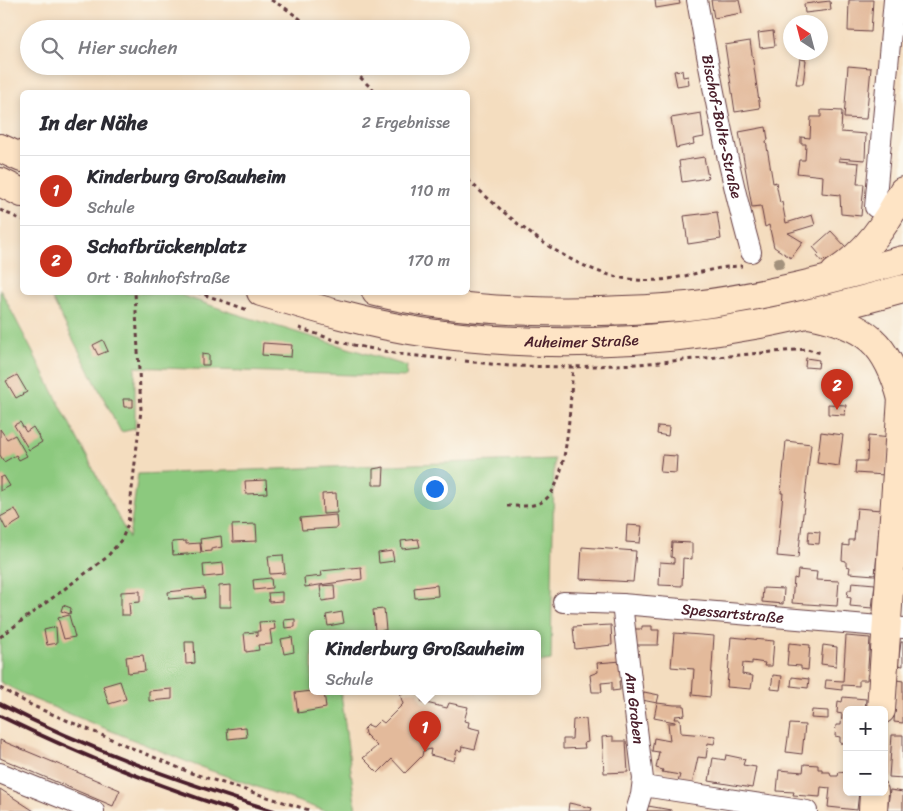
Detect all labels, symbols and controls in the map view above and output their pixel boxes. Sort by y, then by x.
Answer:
north arrow [783,15,828,60]
search box [20,20,470,75]
text: Hier suchen [78,31,178,64]
icon: search [38,34,66,62]
street label: Bischof-Bolte-Straße [694,53,750,201]
text: In der Nähe [40,104,148,142]
text: 2 Ergebnisse [362,108,450,137]
text: Kinderburg Großauheim [87,160,286,193]
text: 1 [53,176,59,205]
text: 110 m [410,176,450,205]
text: Schule [87,193,135,222]
text: Schafbrückenplatz [87,230,246,263]
text: 2 [51,246,61,275]
text: 170 m [407,246,450,275]
text: Ort · Bahnhofstraße [87,263,230,292]
street label: Auheimer Straße [523,327,639,355]
pin: 2 [821,369,853,410]
your location [422,476,448,502]
street label: Spessartstraße [680,596,785,631]
popup [309,630,541,695]
text: Kinderburg Großauheim [325,632,525,665]
text: Schule [325,665,373,694]
street label: Am Graben [617,670,652,746]
map controls [843,706,888,796]
button: + [843,706,888,751]
pin: 1 [409,711,441,752]
button: − [843,751,888,796]

